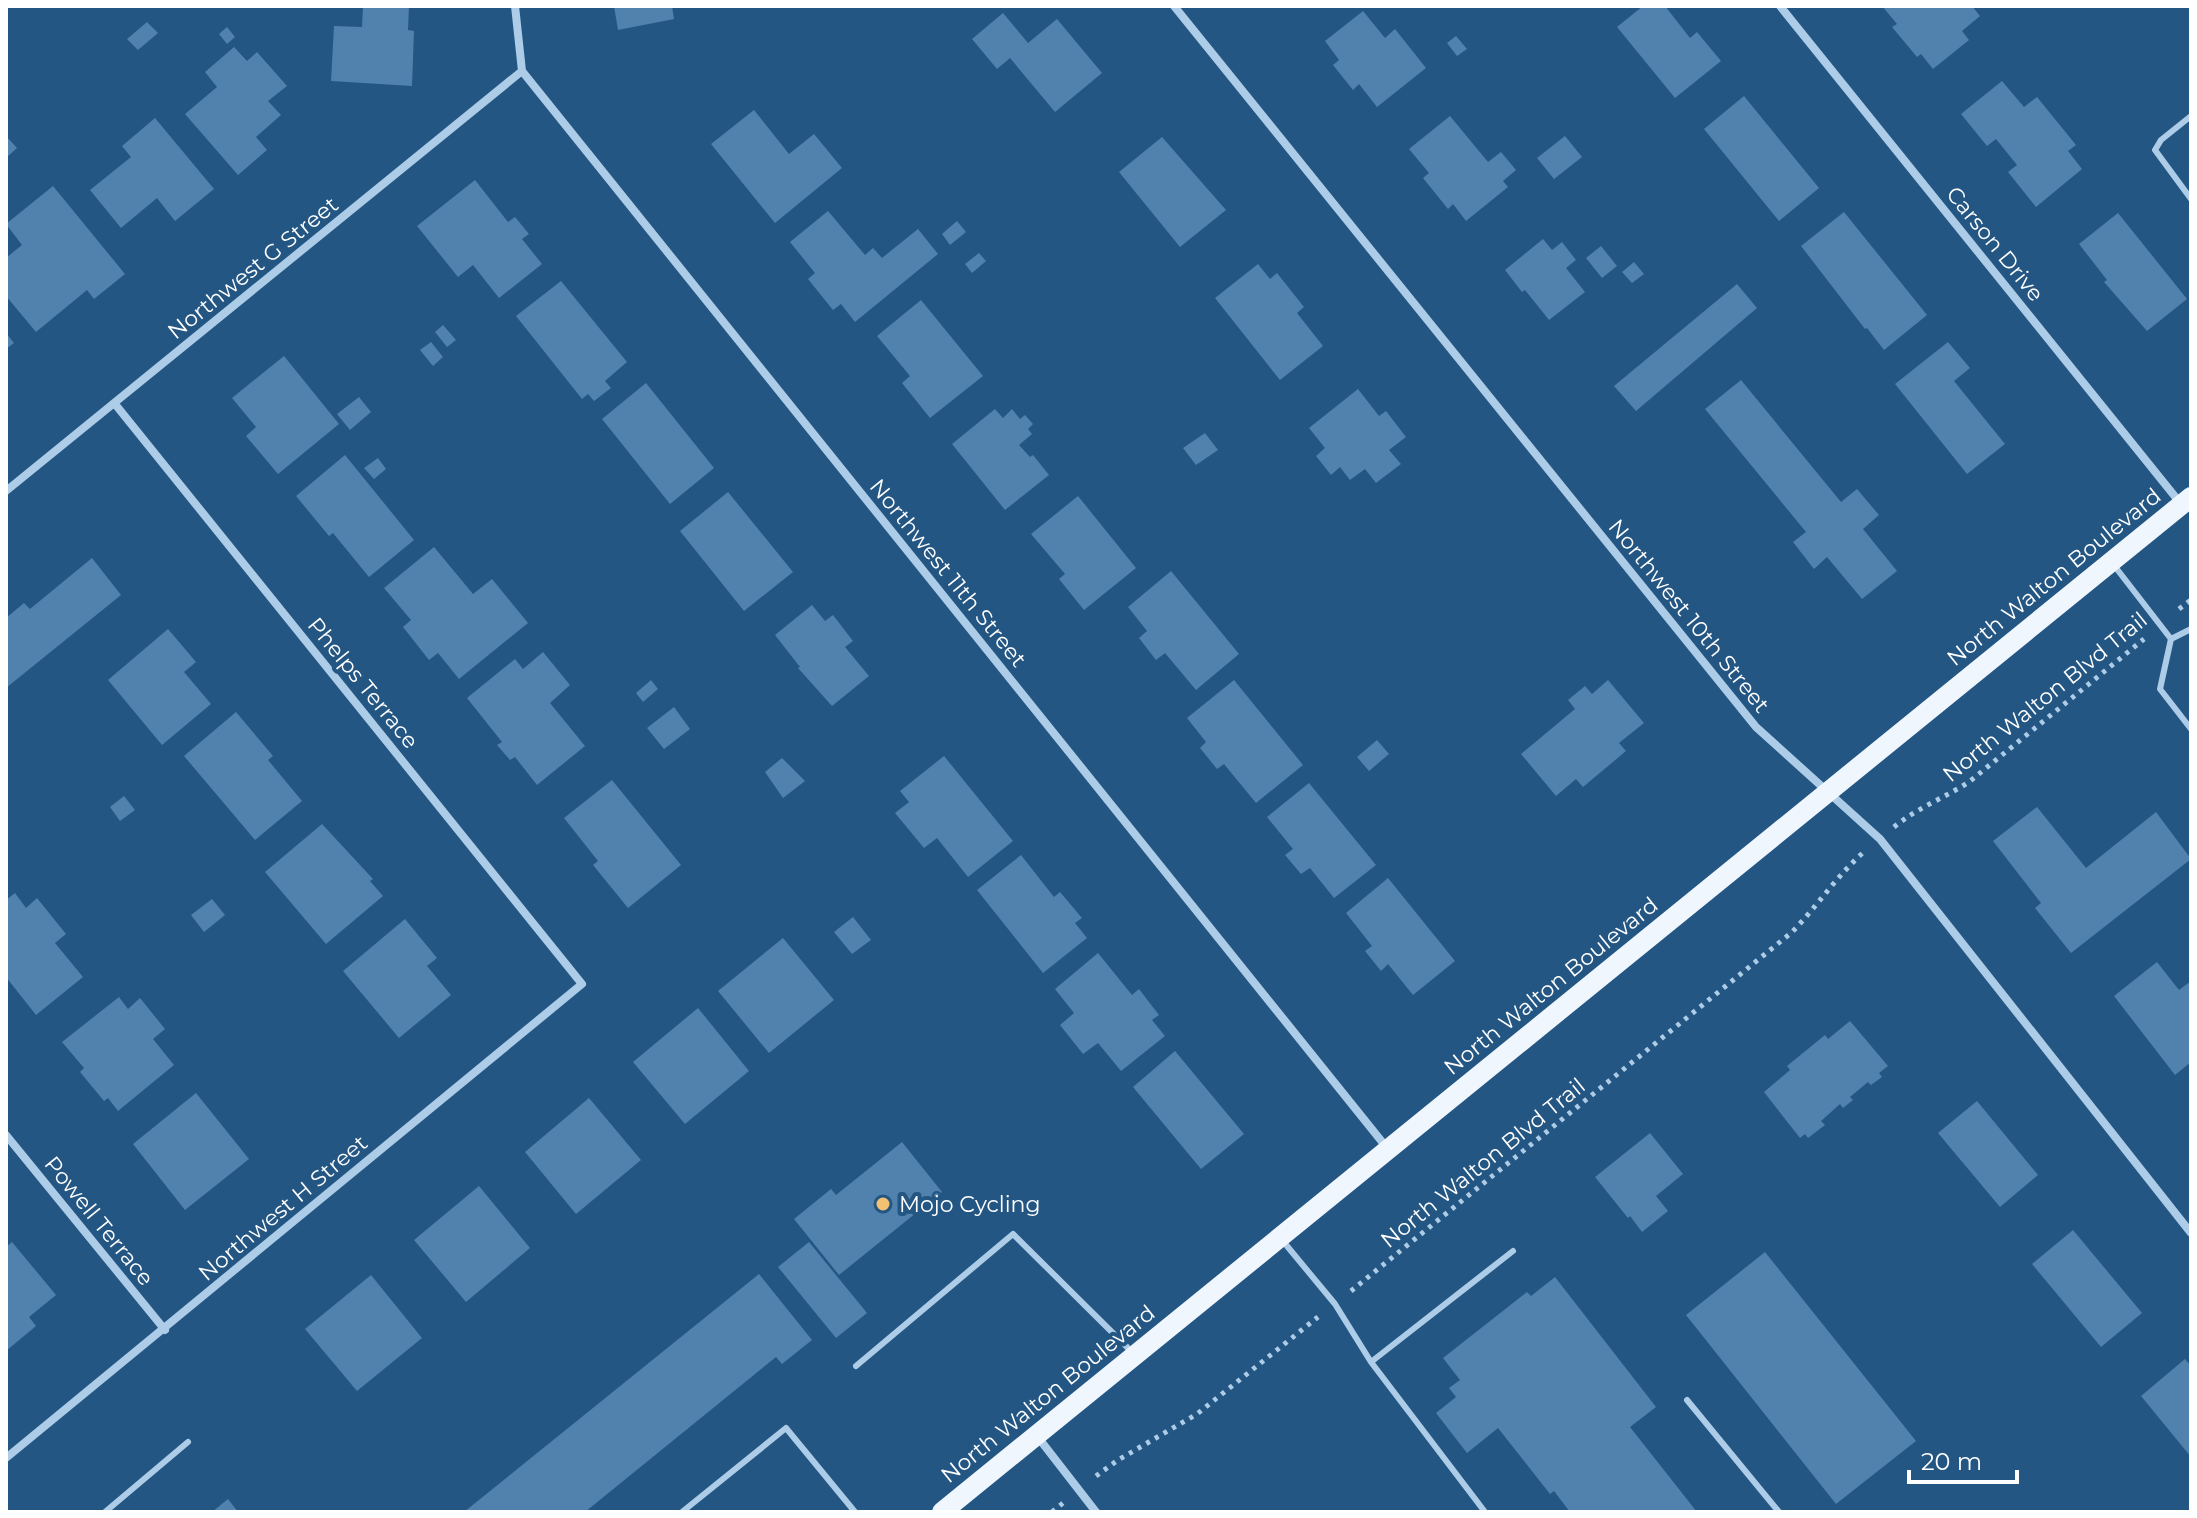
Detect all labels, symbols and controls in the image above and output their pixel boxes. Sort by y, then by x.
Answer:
street label: Carson Drive [1940,181,2050,307]
street label: Northwest G Street [162,191,344,345]
street label: Northwest 11th Street [864,474,1032,673]
street label: North Walton Boulevard [1942,482,2166,672]
street label: Northwest 10th Street [1603,514,1775,718]
street label: North Walton Blvd Trail [1937,606,2153,788]
street label: Phelps Terrace [302,612,424,754]
street label: North Walton Boulevard [1439,891,1663,1081]
street label: North Walton Blvd Trail [1375,1072,1591,1254]
street label: Northwest H Street [193,1129,373,1287]
street label: Powell Terrace [39,1151,159,1291]
place label: Mojo Cycling [899,1191,1041,1218]
marker: Mojo Cycling [874,1195,892,1213]
street label: North Walton Boulevard [936,1299,1160,1489]
scale bar [1909,1434,2017,1484]
text: 20 m [1921,1447,1982,1476]

